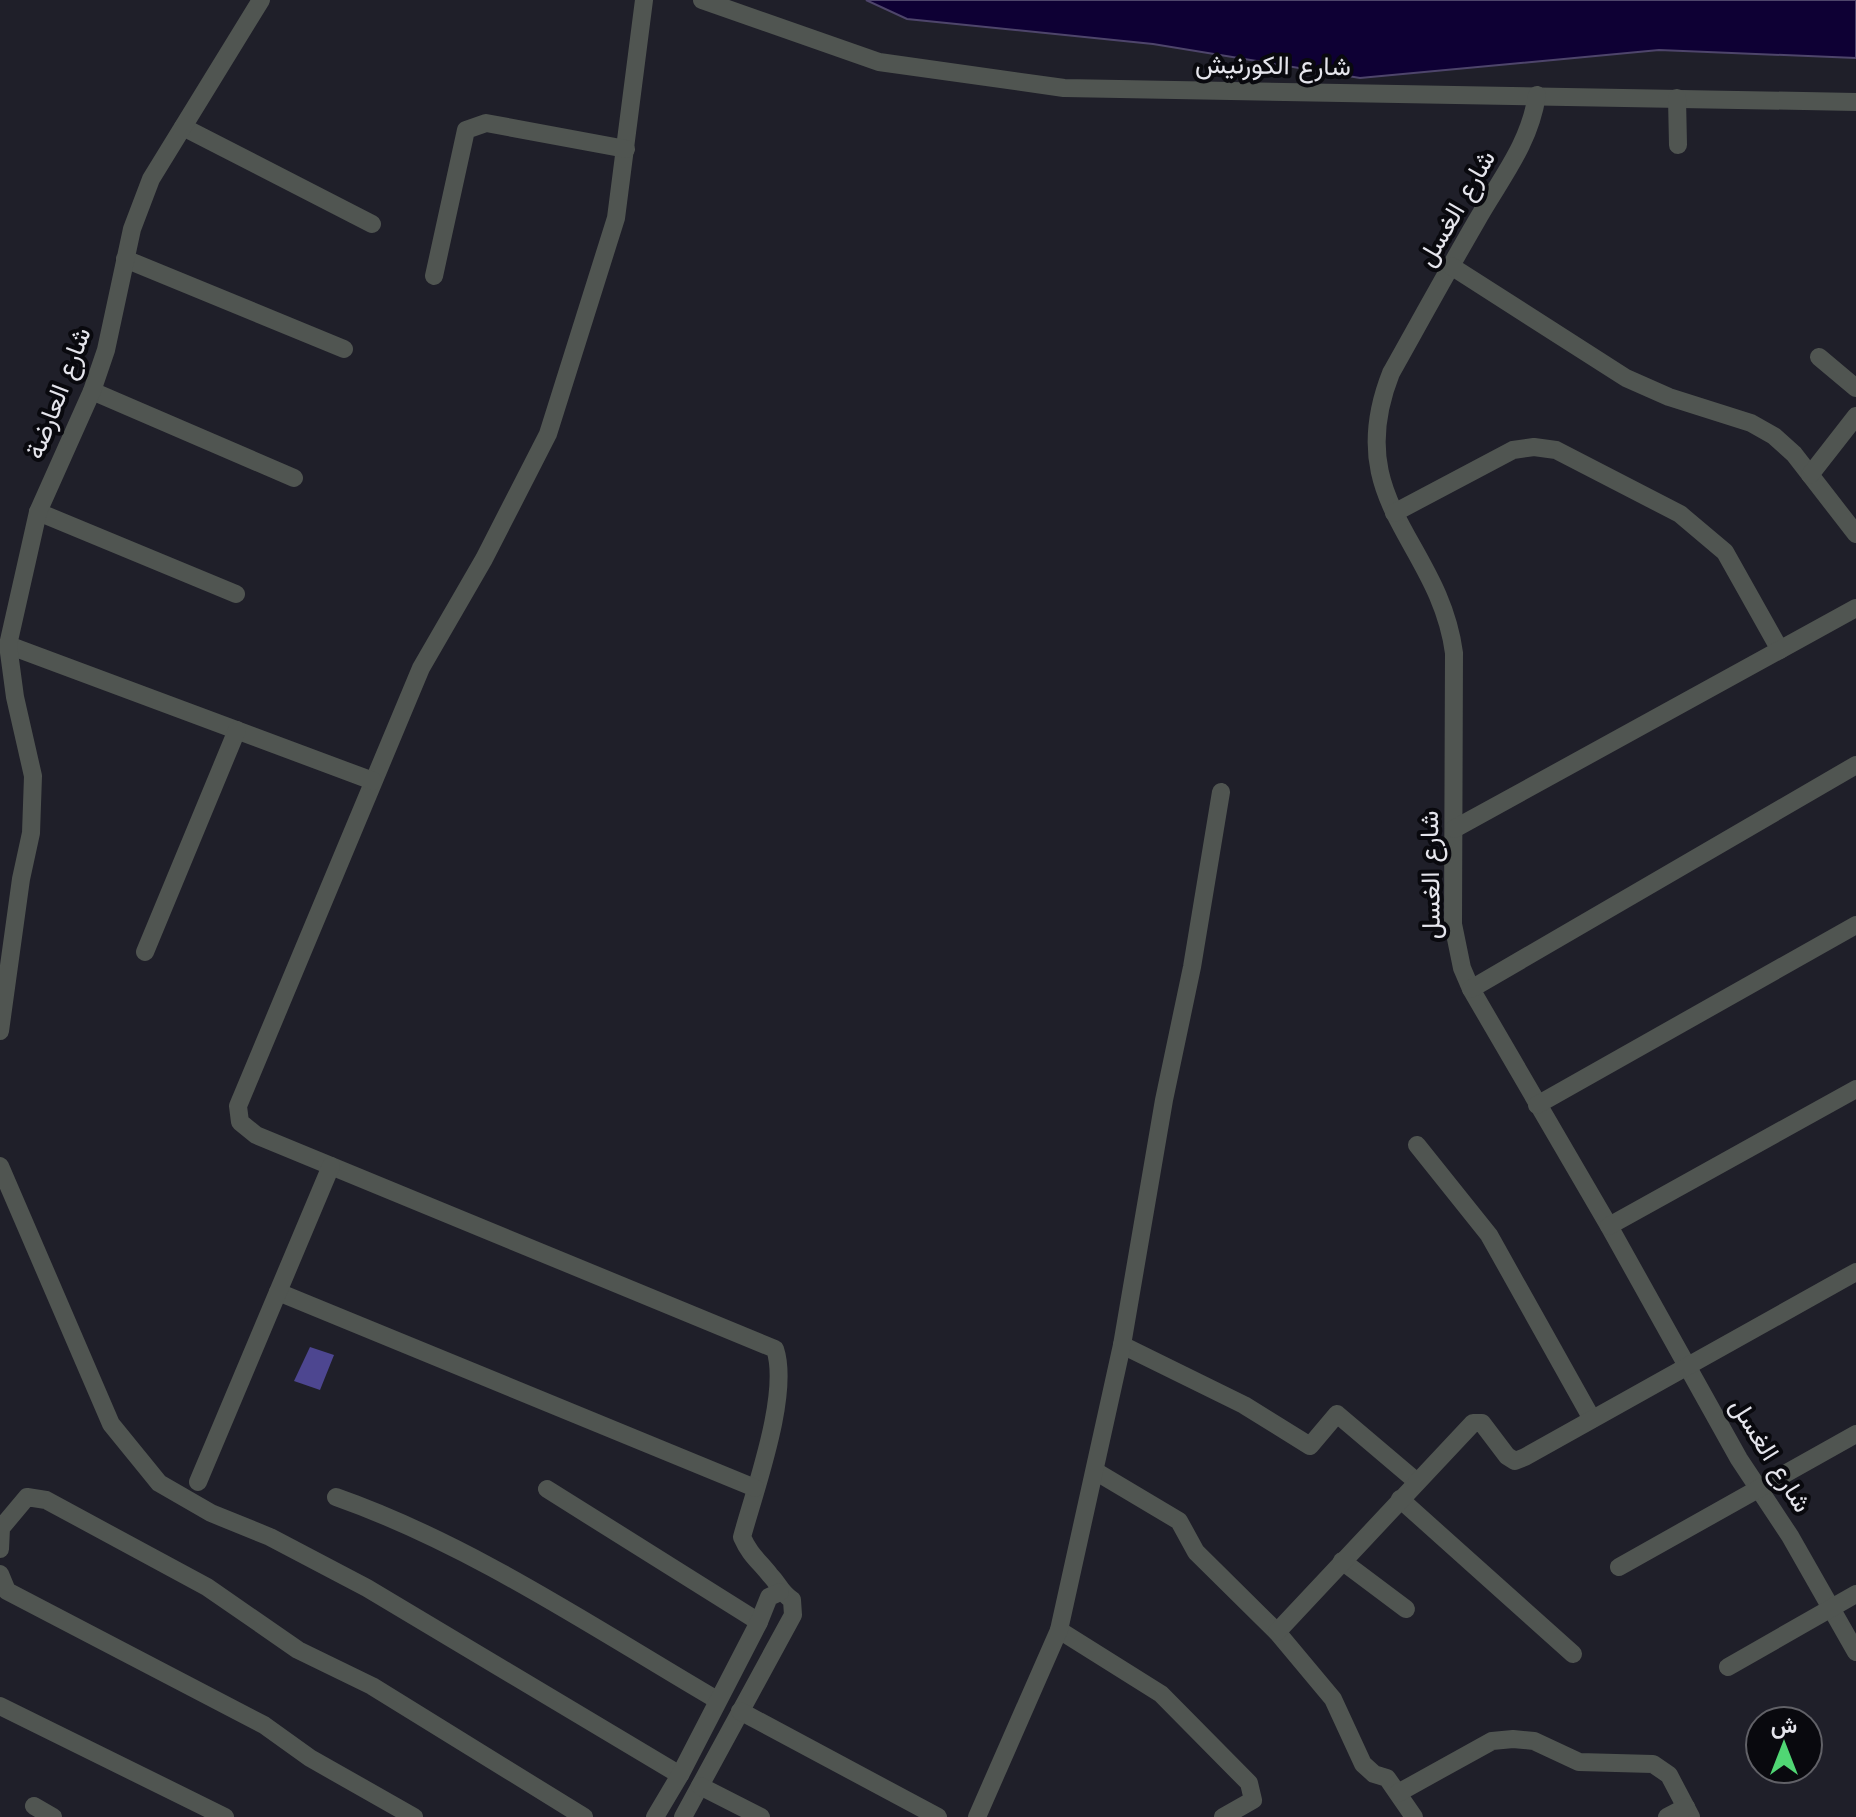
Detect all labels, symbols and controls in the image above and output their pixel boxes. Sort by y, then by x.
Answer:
street label: شارع الكورنيش [1195,49,1351,84]
street label: شارع الغسل [1411,145,1504,273]
street label: شارع العارضة [19,323,100,464]
street label: شارع الغسل [1414,810,1449,940]
street label: شارع الغسل [1722,1392,1818,1519]
north arrow [1744,1705,1824,1785]
text: ش [1771,1713,1797,1739]

